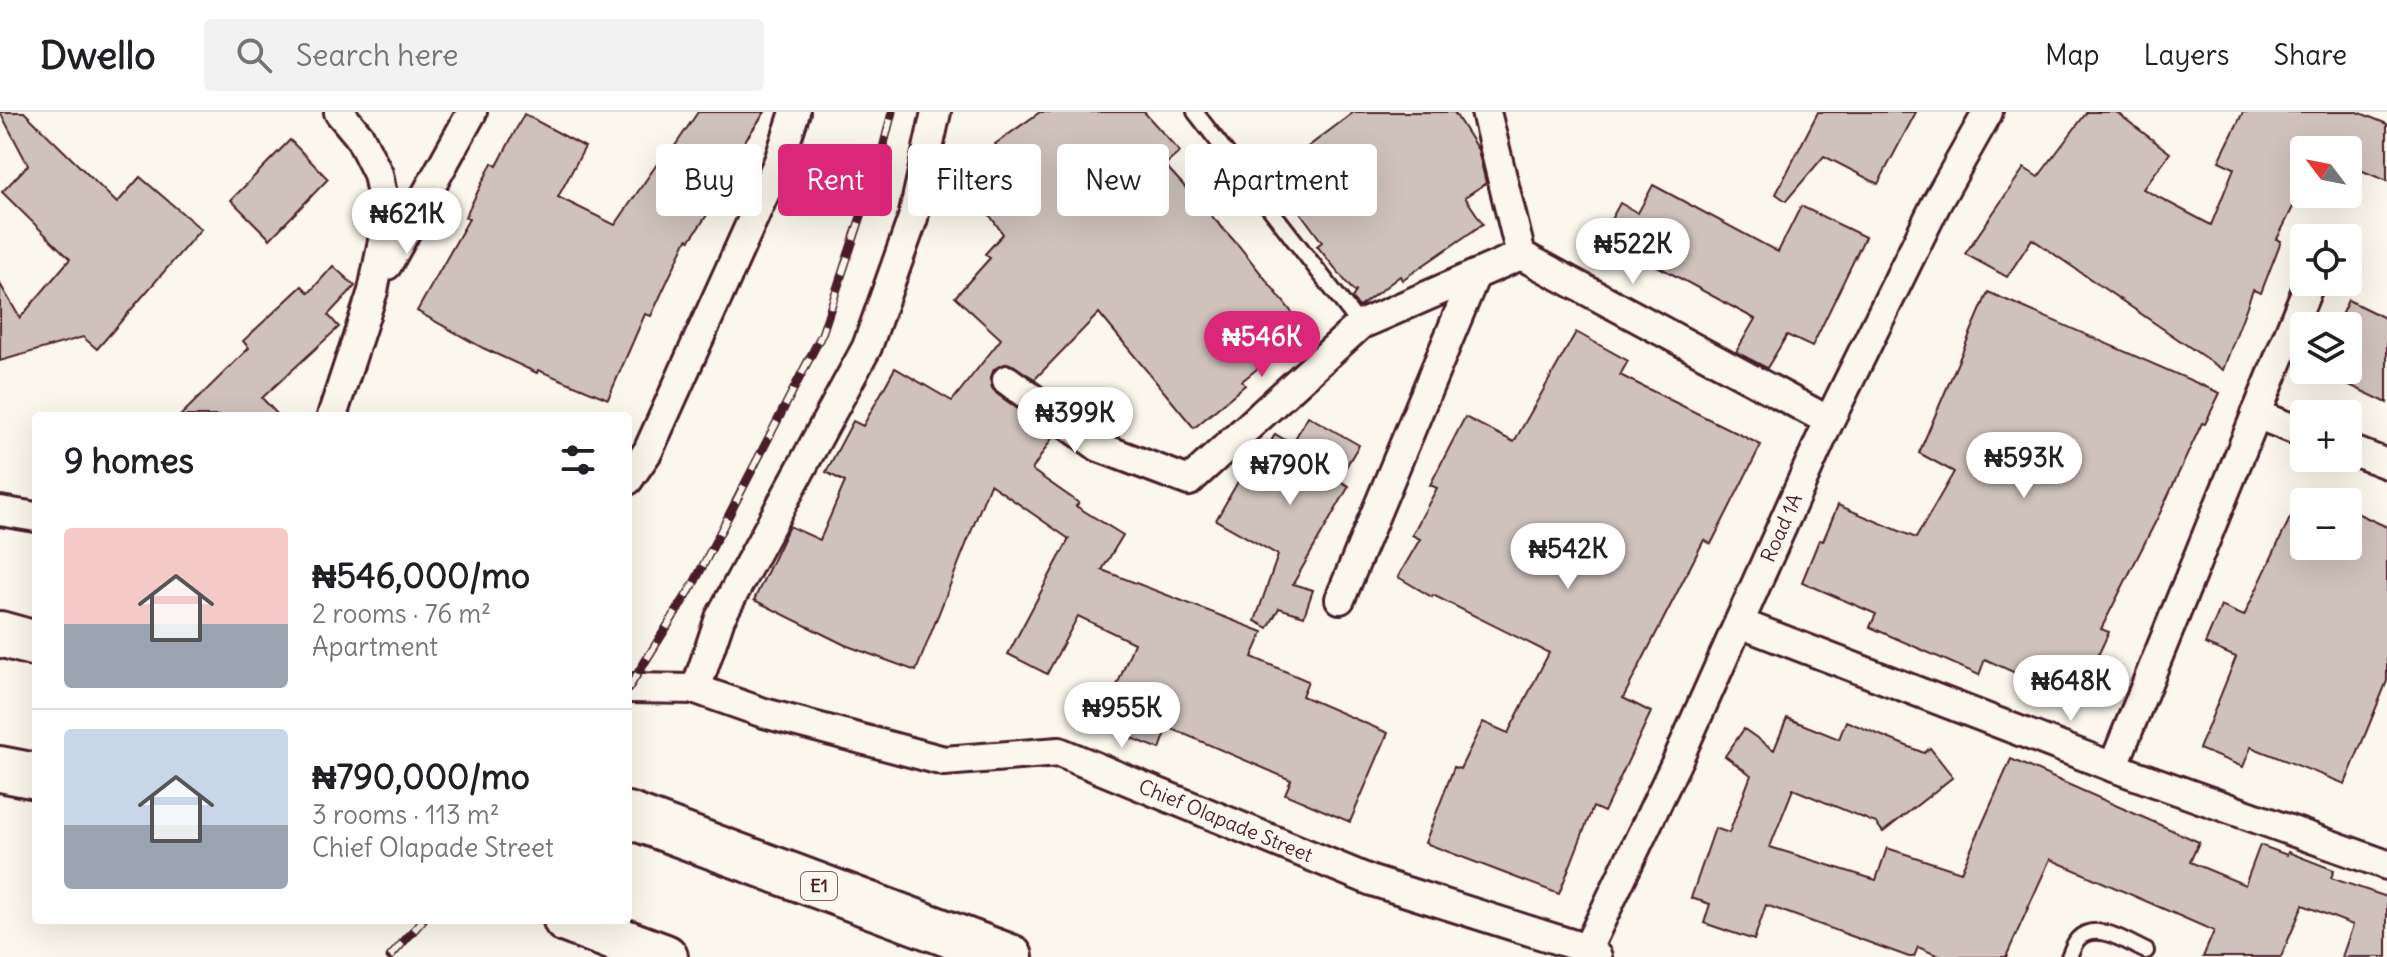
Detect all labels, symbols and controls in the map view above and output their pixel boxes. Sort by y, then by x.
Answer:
search box [204,19,764,91]
text: Dwello [40,32,156,79]
icon: search [232,33,276,77]
text: Search here [296,36,458,74]
text: Map [2045,37,2100,73]
text: Layers [2144,37,2230,73]
text: Share [2274,37,2347,73]
north arrow [2290,136,2362,208]
map controls [2290,136,2362,560]
chip: Buy [656,144,762,216]
chip: Rent [778,144,892,216]
chip: Filters [908,144,1041,216]
chip: New [1057,144,1169,216]
chip: Apartment [1185,144,1377,216]
pin: ₦621K [351,188,463,256]
text: ₦621K [370,197,444,230]
pin: ₦522K [1577,218,1689,286]
button: locate [2290,224,2362,296]
text: ₦522K [1594,227,1672,260]
pin: ₦546K [1206,311,1318,379]
button: layers [2290,312,2362,384]
text: ₦546K [1222,320,1302,353]
pin: ₦399K [1019,387,1131,455]
text: ₦399K [1035,396,1115,429]
button: + [2290,400,2362,472]
pin: ₦593K [1968,432,2080,500]
icon: filters [556,438,600,482]
text: 9 homes [64,439,194,482]
pin: ₦790K [1234,439,1346,507]
text: ₦593K [1984,441,2064,474]
text: ₦790K [1250,448,1330,481]
button: − [2290,488,2362,560]
street label: Road 1A [1755,489,1807,566]
pin: ₦542K [1512,523,1624,591]
text: ₦542K [1528,532,1608,565]
text: ₦546,000/mo [312,554,530,597]
icon: home [128,560,224,656]
text: 2 rooms · 76 m² [312,597,491,630]
text: Apartment [312,630,438,663]
pin: ₦648K [2015,655,2127,723]
text: ₦648K [2031,664,2111,697]
pin: ₦955K [1066,682,1178,750]
text: ₦955K [1082,691,1162,724]
text: ₦790,000/mo [312,755,530,798]
icon: home [128,761,224,857]
street label: Chief Olapade Street [1135,773,1317,867]
text: 3 rooms · 113 m² [312,798,499,831]
text: Chief Olapade Street [312,831,554,864]
road number: E1 [801,872,837,900]

